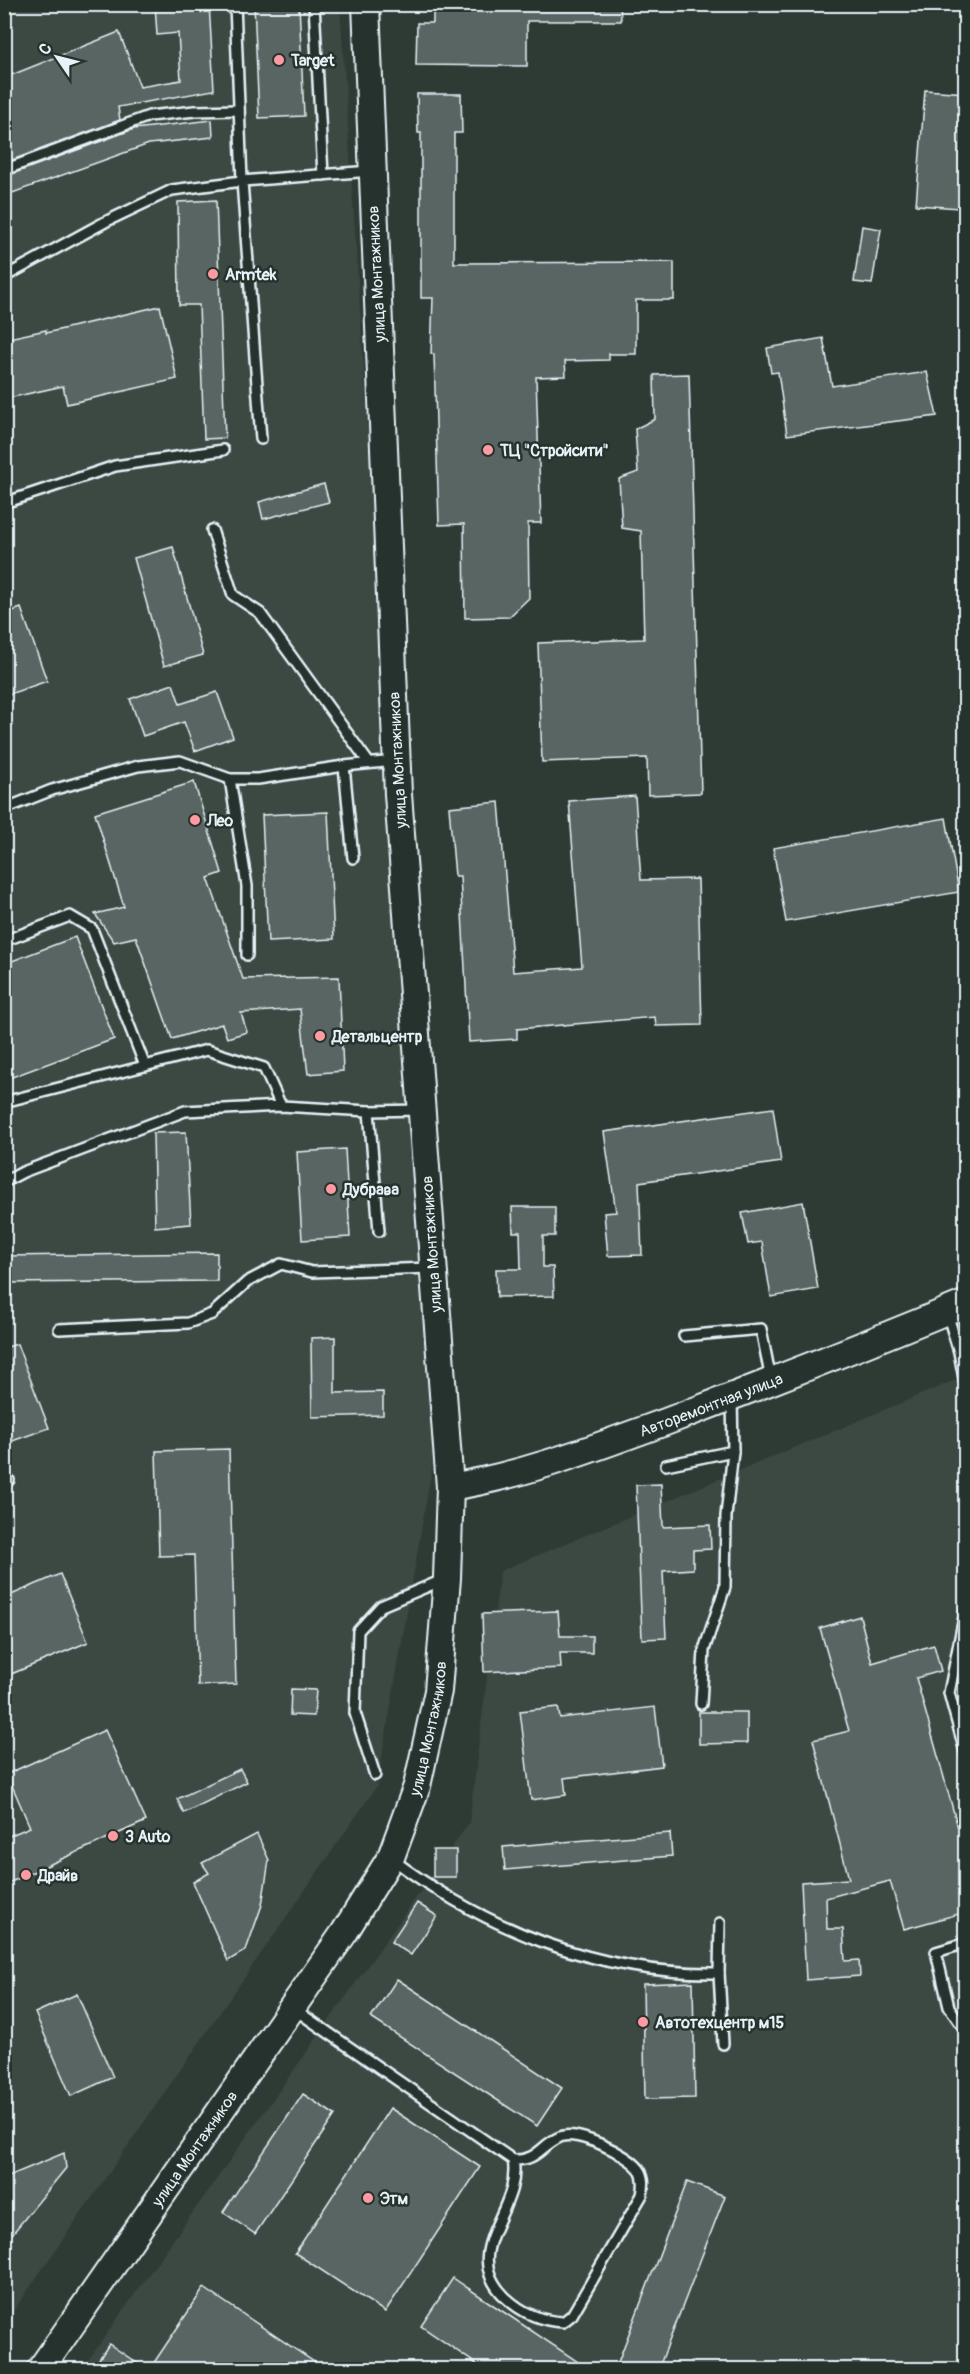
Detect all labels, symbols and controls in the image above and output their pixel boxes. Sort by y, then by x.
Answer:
north arrow [27,27,87,87]
text: С [35,39,57,59]
place label: Target [290,51,335,71]
marker: Target [272,53,286,67]
street label: улица Монтажников [363,205,391,344]
place label: Armtek [225,265,277,285]
marker: Armtek [206,267,220,281]
place label: ТЦ "Стройсити" [499,441,609,461]
marker: ТЦ "Стройсити" [481,443,495,457]
street label: улица Монтажников [384,691,412,830]
place label: Лео [206,811,233,831]
marker: Лео [188,813,202,827]
place label: Детальцентр [331,1027,423,1047]
marker: Детальцентр [313,1029,327,1043]
street label: улица Монтажников [417,1175,447,1314]
place label: Дубрава [342,1180,399,1200]
marker: Дубрава [324,1182,338,1196]
street label: Авторемонтная улица [637,1369,786,1442]
street label: улица Монтажников [405,1660,451,1800]
place label: 3 Auto [125,1827,171,1847]
marker: 3 Auto [106,1829,120,1843]
place label: Драйв [37,1866,78,1886]
marker: Драйв [19,1868,33,1882]
place label: Автотехцентр м15 [655,2013,785,2033]
marker: Автотехцентр м15 [636,2015,650,2029]
street label: улица Монтажников [147,2087,242,2212]
place label: Этм [380,2189,408,2209]
marker: Этм [361,2191,375,2205]

